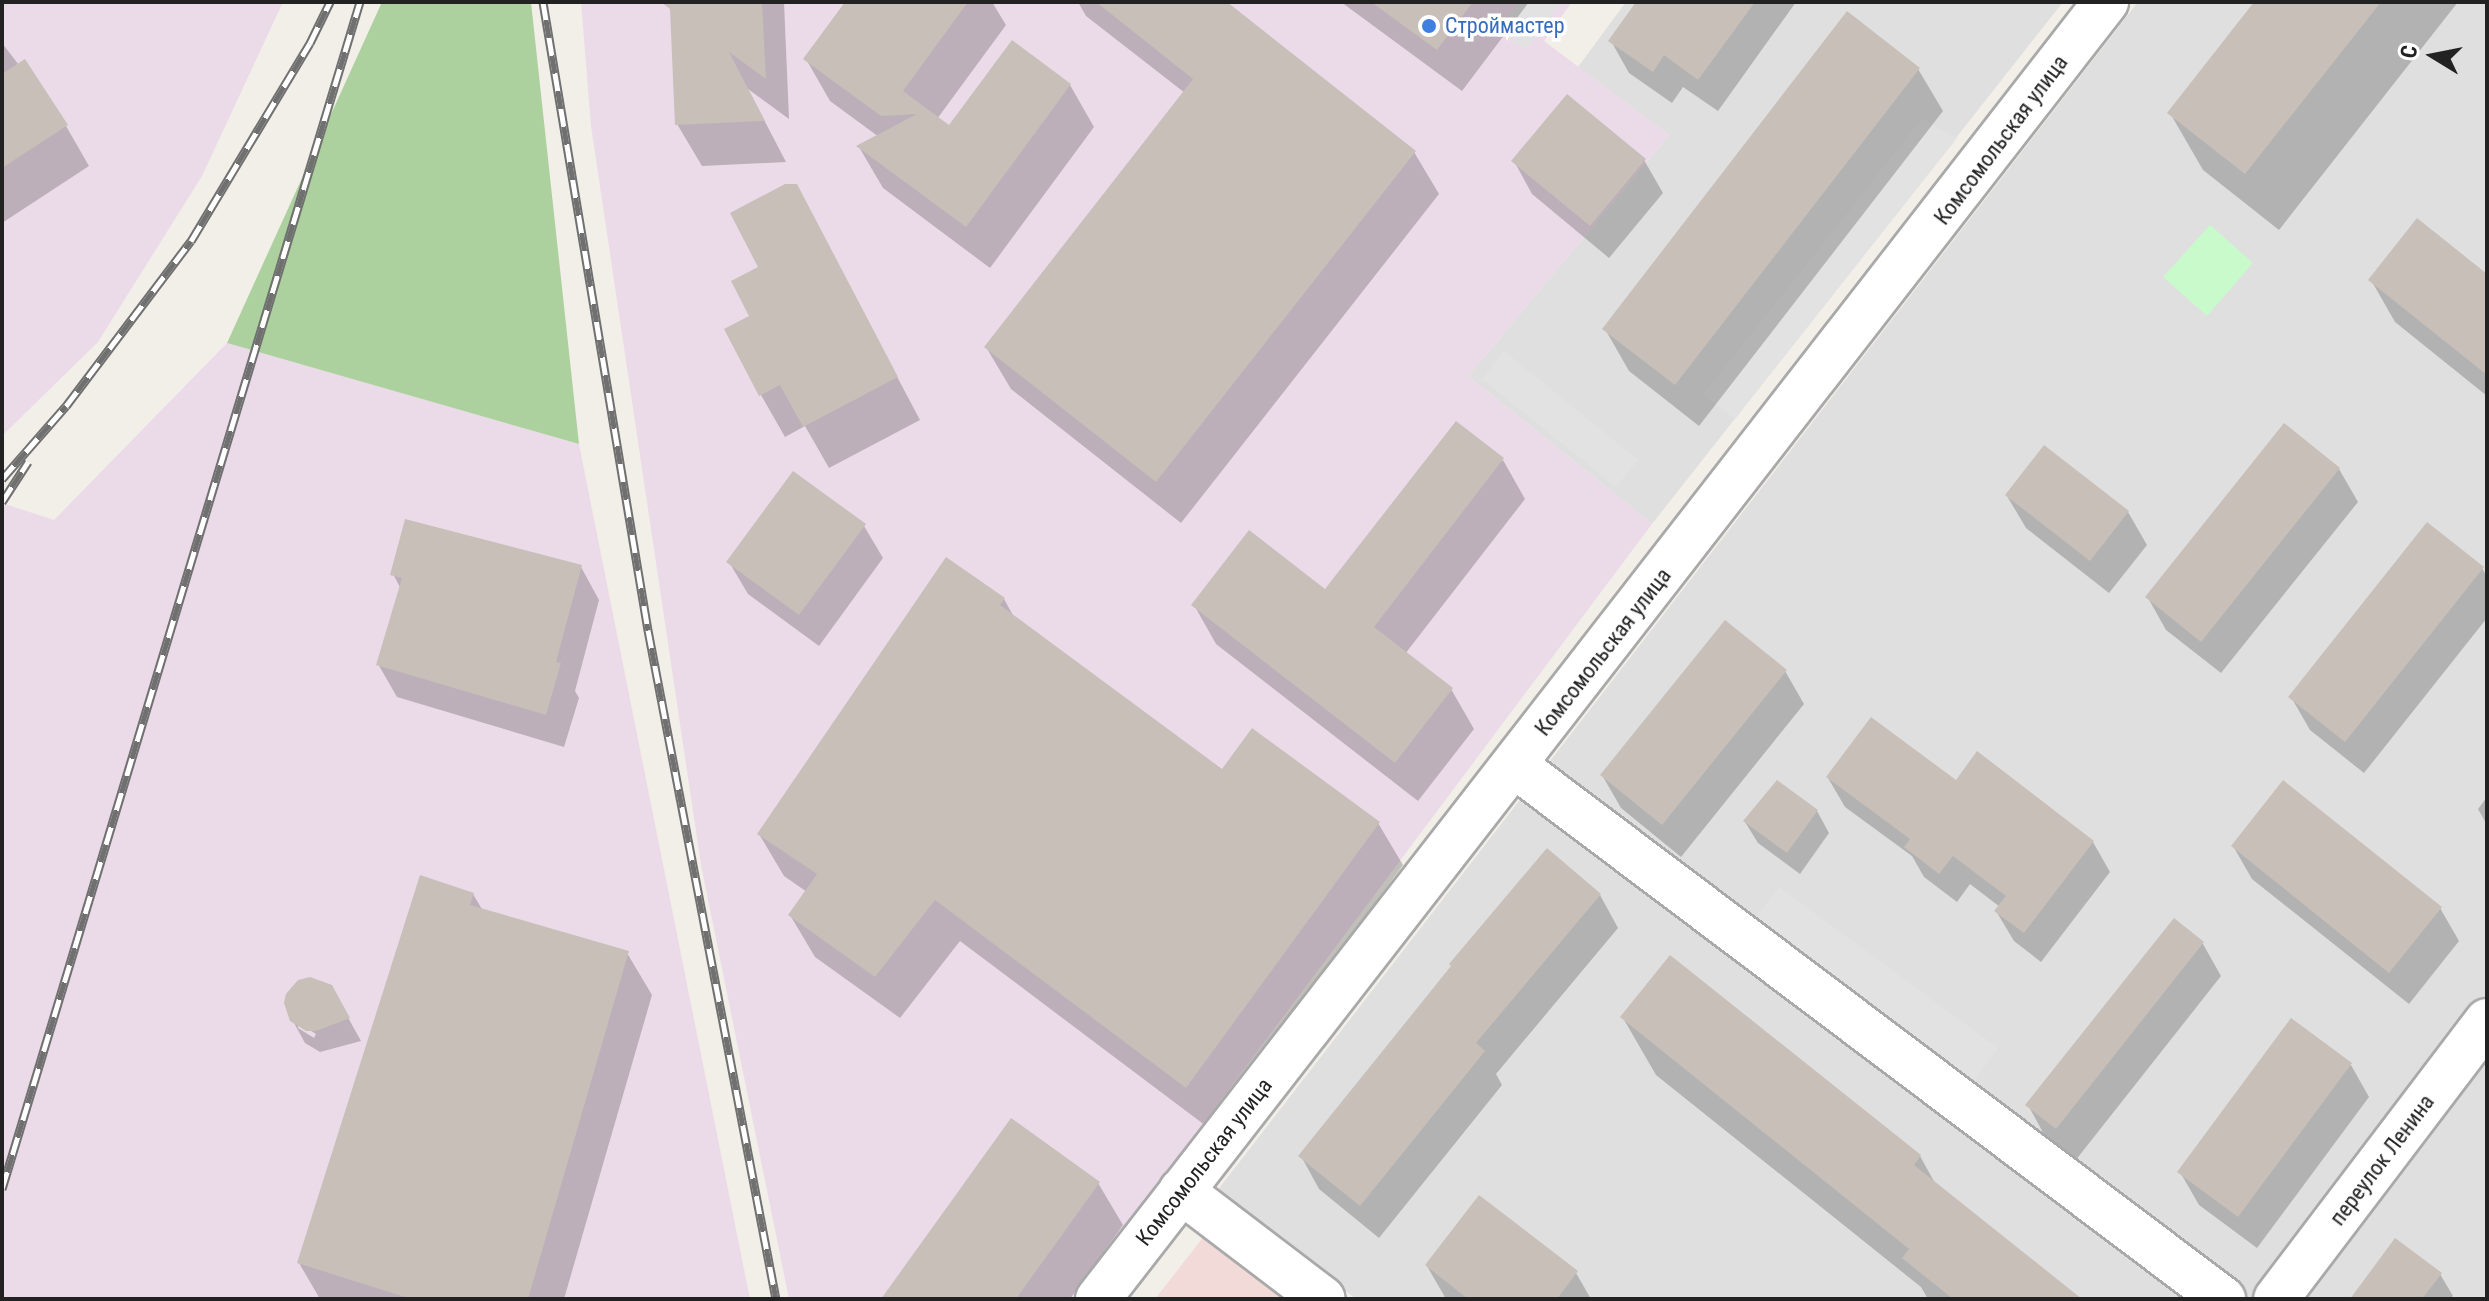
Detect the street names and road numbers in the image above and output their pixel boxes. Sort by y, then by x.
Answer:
street label: Комсомольская улица [1929,50,2073,230]
street label: Комсомольская улица [1529,563,1677,741]
street label: Комсомольская улица [1130,1073,1278,1251]
street label: переулок Ленина [2324,1089,2440,1231]

